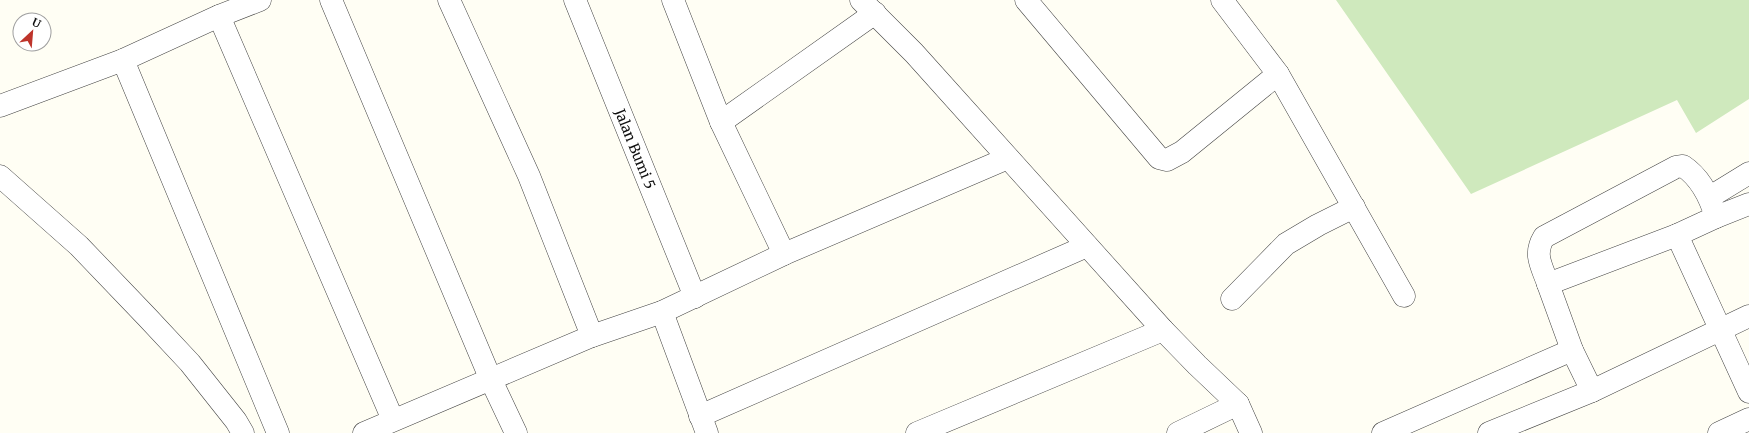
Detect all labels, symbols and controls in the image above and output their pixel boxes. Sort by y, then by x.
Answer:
north arrow [12,12,52,52]
text: U [30,15,44,31]
street label: Jalan Bumi 5 [610,105,659,192]

